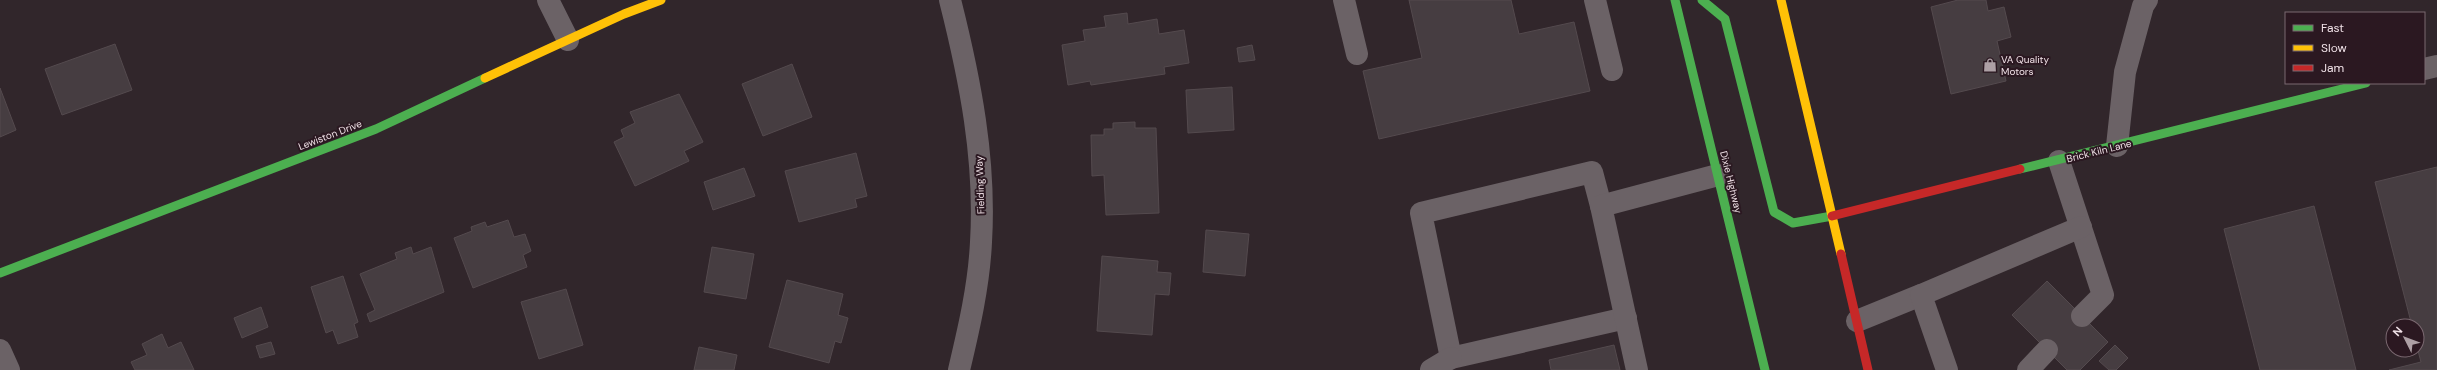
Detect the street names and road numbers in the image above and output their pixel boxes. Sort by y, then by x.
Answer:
street label: Lewiston Drive [296,117,364,153]
street label: Brick Kiln Lane [2065,137,2133,165]
street label: Dixie Highway [1717,149,1745,215]
street label: Fielding Way [972,155,988,214]

